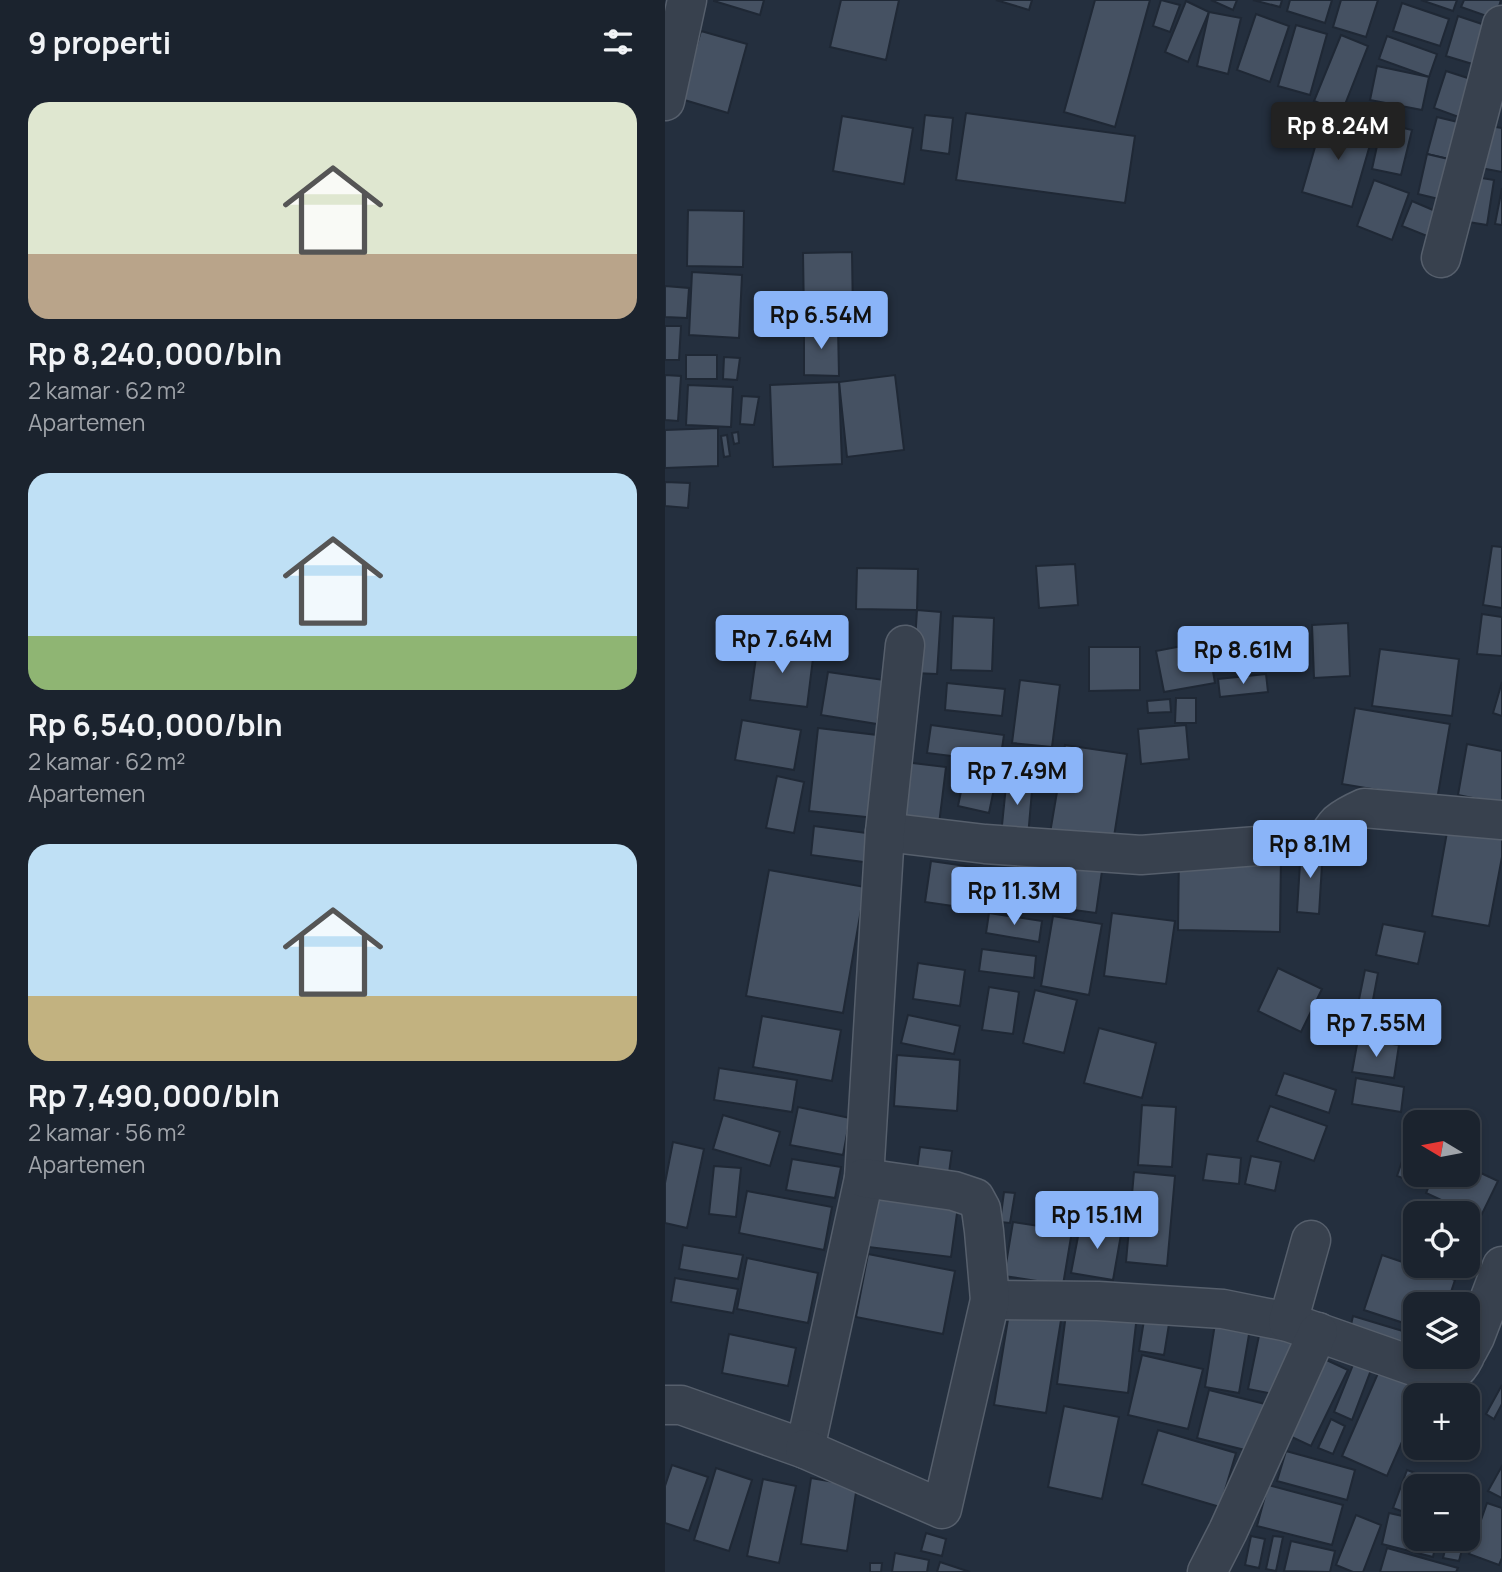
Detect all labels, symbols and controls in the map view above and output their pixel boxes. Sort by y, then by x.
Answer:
text: 9 properti [28,22,171,63]
icon: filters [599,23,637,61]
pin: Rp 8.24M [1266,102,1410,162]
text: Rp 8.24M [1287,109,1389,141]
icon: home [270,147,396,273]
pin: Rp 6.54M [749,292,893,351]
text: Rp 6.54M [770,298,872,330]
text: Rp 8,240,000/bln [28,333,282,374]
text: 2 kamar · 62 m² [28,374,186,406]
text: Apartemen [28,406,145,438]
icon: home [270,518,396,644]
pin: Rp 7.64M [710,616,854,675]
text: Rp 7.64M [732,622,832,654]
pin: Rp 8.61M [1171,626,1315,686]
text: Rp 8.61M [1194,633,1292,665]
text: Rp 6,540,000/bln [28,704,283,745]
text: 2 kamar · 62 m² [28,745,186,777]
pin: Rp 7.49M [945,748,1089,807]
text: Rp 7.49M [967,754,1067,786]
text: Apartemen [28,777,145,809]
pin: Rp 8.1M [1245,820,1375,880]
text: Rp 8.1M [1269,827,1351,859]
pin: Rp 11.3M [942,867,1086,927]
text: Rp 11.3M [967,874,1061,906]
icon: home [270,889,396,1015]
pin: Rp 7.55M [1304,1000,1448,1059]
text: Rp 7.55M [1326,1006,1426,1038]
text: Rp 7,490,000/bln [28,1075,280,1116]
north arrow [1403,1110,1481,1186]
map controls [1403,1110,1480,1551]
text: 2 kamar · 56 m² [28,1116,186,1148]
text: Apartemen [28,1148,145,1180]
pin: Rp 15.1M [1025,1192,1169,1251]
text: Rp 15.1M [1051,1198,1143,1230]
button: locate [1403,1201,1480,1278]
button: layers [1403,1292,1480,1369]
button: + [1403,1383,1480,1460]
button: − [1403,1474,1480,1551]

